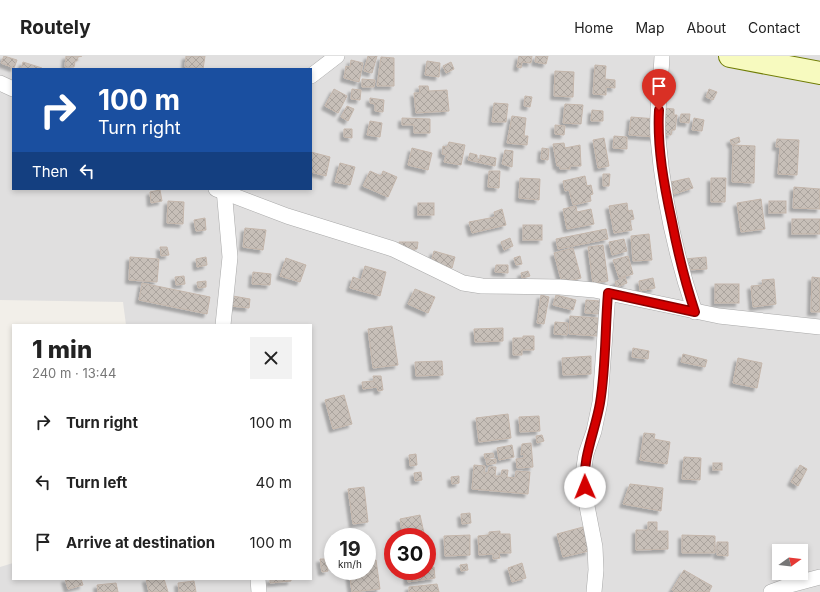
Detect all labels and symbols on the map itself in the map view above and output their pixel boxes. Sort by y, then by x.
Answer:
pin [642,69,676,110]
position arrow [564,466,606,508]
speed limit sign: 30 [384,528,436,580]
north arrow [772,544,808,580]

